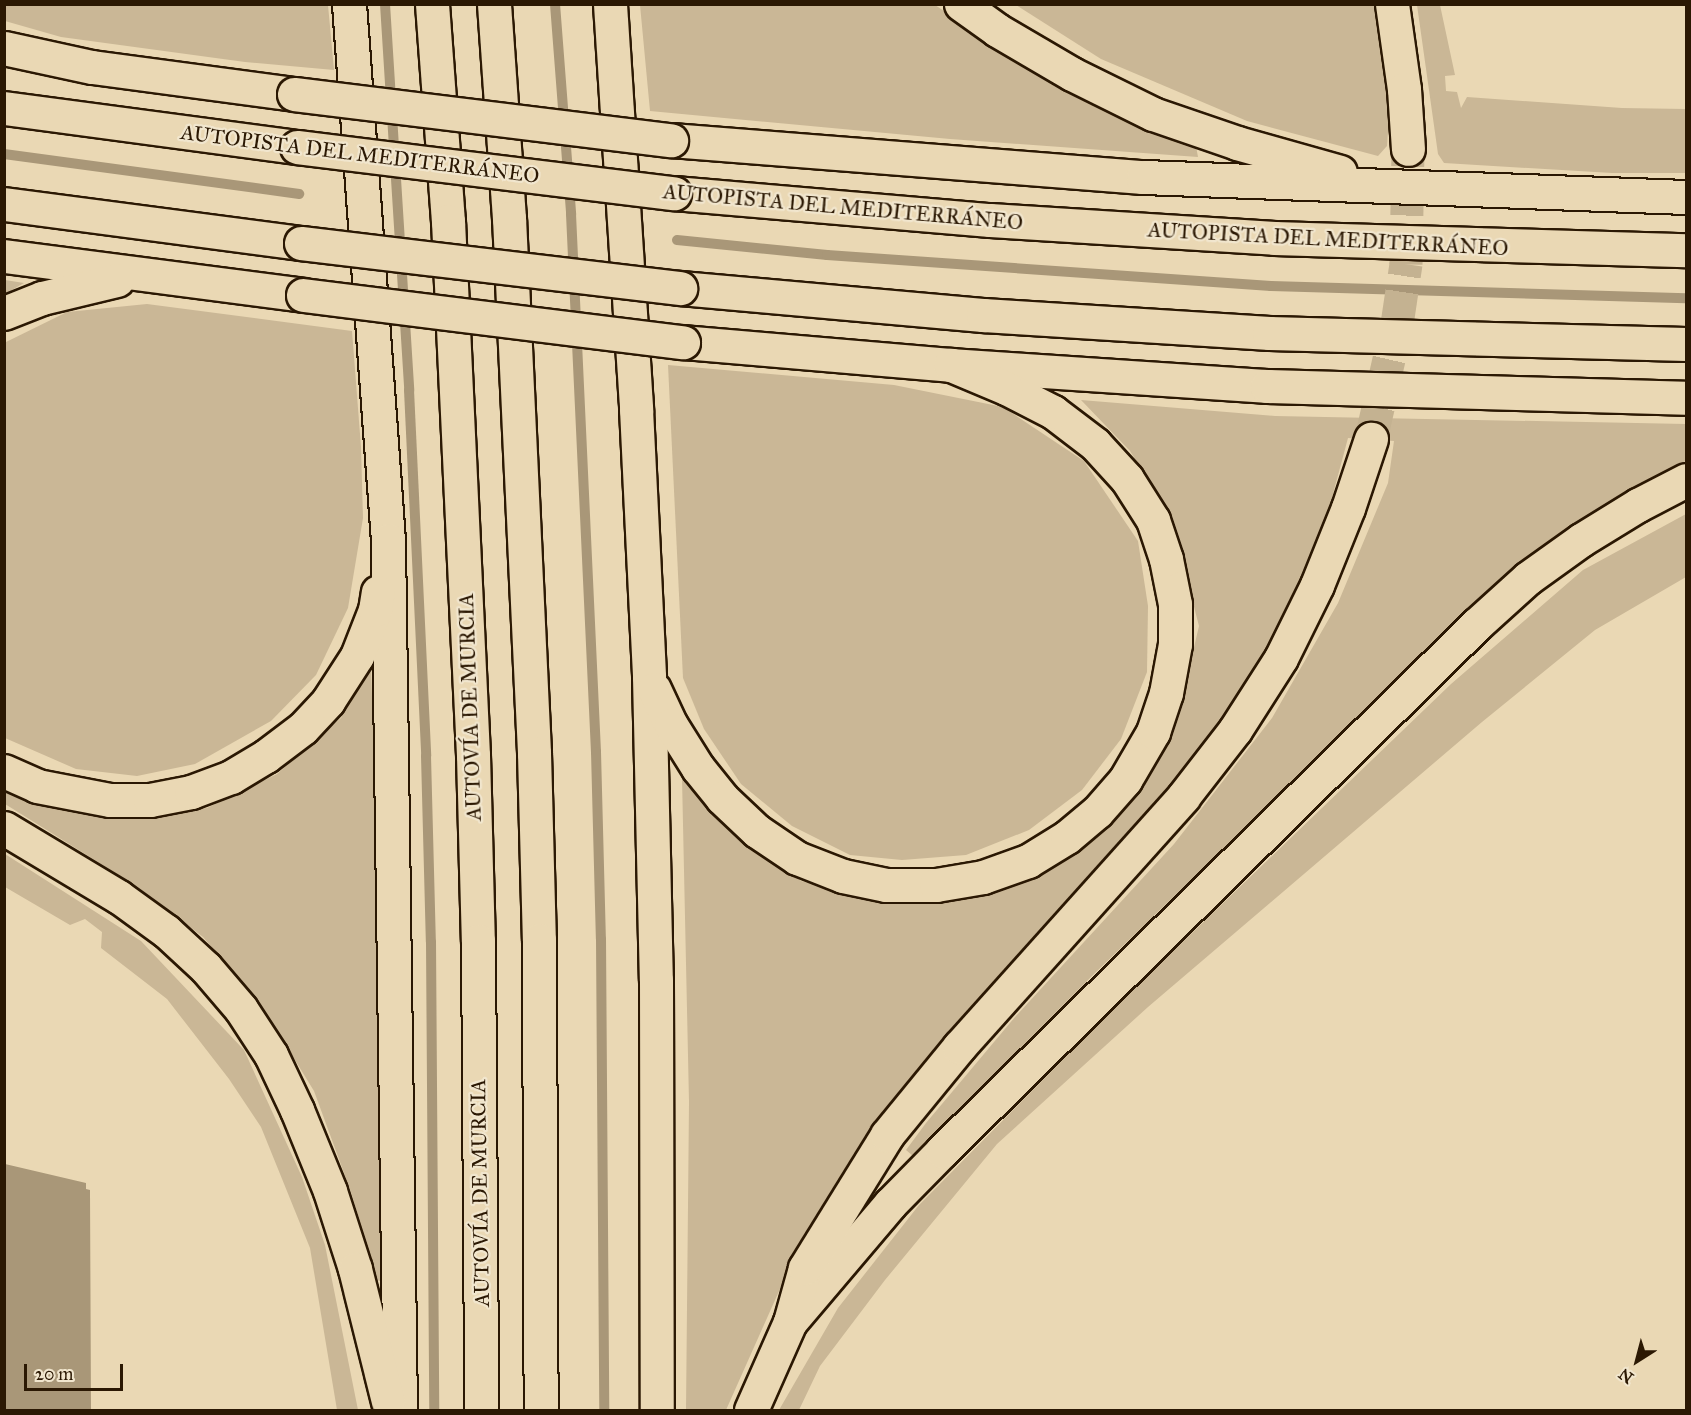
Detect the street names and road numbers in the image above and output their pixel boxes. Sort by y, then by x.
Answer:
street label: AUTOPISTA DEL MEDITERRÁNEO [179,119,541,189]
street label: AUTOPISTA DEL MEDITERRÁNEO [662,179,1024,235]
street label: AUTOPISTA DEL MEDITERRÁNEO [1147,217,1509,261]
street label: AUTOVÍA DE MURCIA [453,593,487,821]
street label: AUTOVÍA DE MURCIA [465,1079,495,1307]

